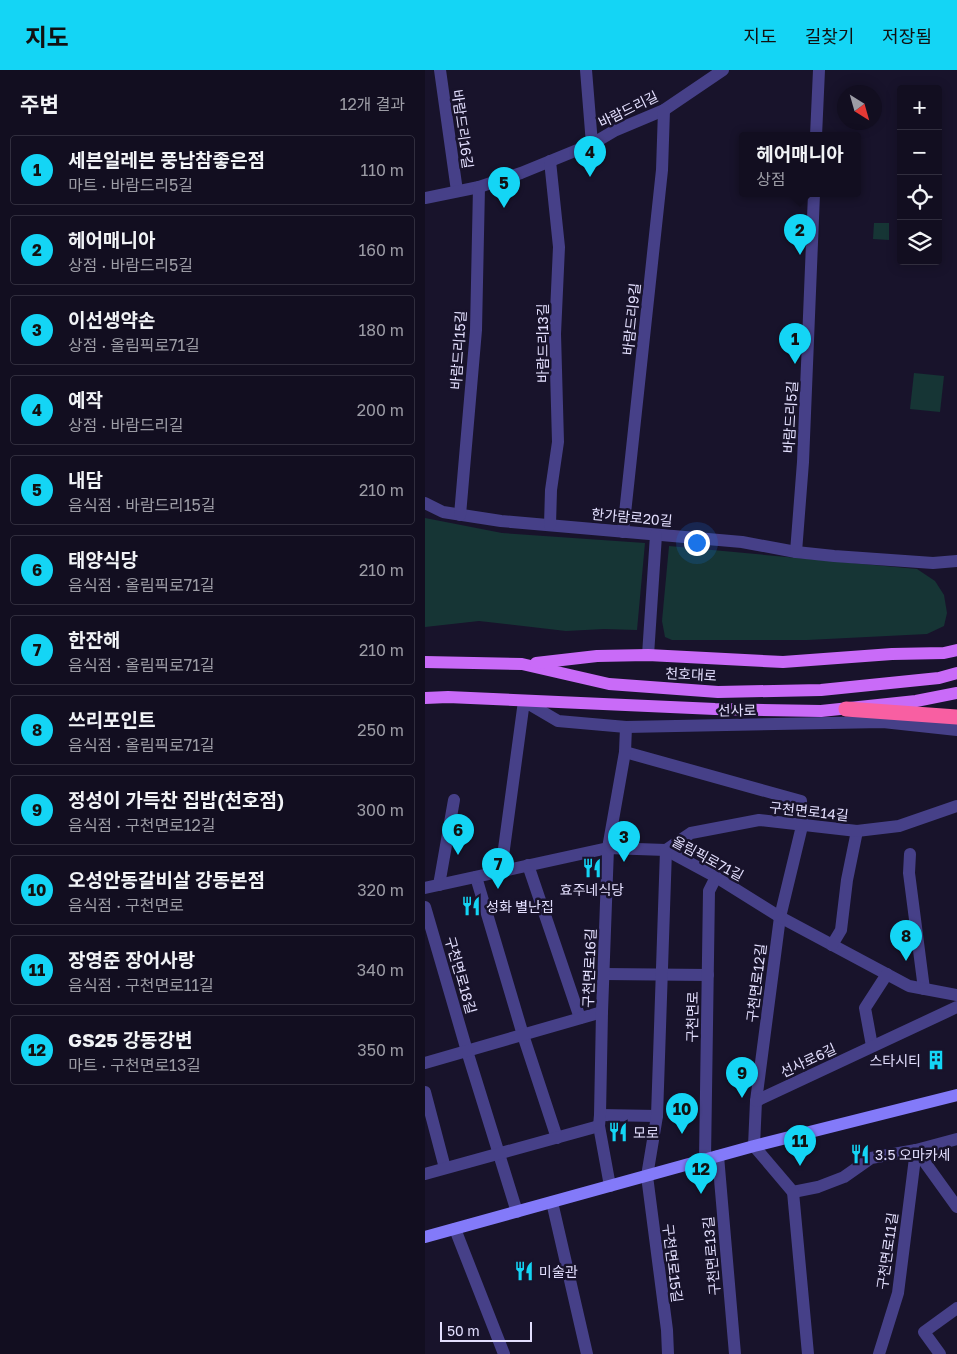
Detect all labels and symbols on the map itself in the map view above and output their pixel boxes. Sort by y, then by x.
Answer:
north arrow [837,85,882,130]
street label: 바람드리길 [595,87,661,131]
street label: 바람드리16길 [449,88,477,170]
pin: 4 [574,136,606,177]
pin: 5 [488,167,520,208]
pin: 2 [784,214,816,255]
street label: 바람드리9길 [619,282,643,356]
street label: 바람드리13길 [534,303,551,383]
street label: 바람드리15길 [447,310,469,390]
pin: 1 [779,323,811,364]
street label: 바람드리5길 [780,380,800,454]
street label: 한가람로20길 [591,505,673,529]
your location [684,530,710,556]
street label: 천호대로 [665,664,717,684]
street label: 선사로 [718,701,757,719]
street label: 구천면로14길 [768,798,850,824]
pin: 6 [442,814,474,855]
pin: 3 [608,821,640,862]
street label: 올림픽로71길 [669,832,747,884]
pin: 7 [482,848,514,889]
restaurant icon: 효주네식당 [581,857,603,879]
place label: 효주네식당 [560,881,624,898]
restaurant icon: 성화 별난집 [460,895,482,917]
place label: 성화 별난집 [486,898,554,915]
pin: 8 [890,920,922,961]
street label: 구천면로16길 [579,928,599,1008]
street label: 구천면로18길 [442,934,480,1016]
street label: 구천면로12길 [743,943,769,1023]
street label: 구천면로 [683,991,701,1043]
street label: 선사로6길 [777,1040,839,1080]
building icon: 스타시티 [925,1049,947,1071]
place label: 스타시티 [869,1052,921,1069]
pin: 9 [726,1057,758,1098]
pin: 10 [666,1093,698,1134]
restaurant icon: 모로 [607,1121,629,1143]
place label: 모로 [633,1124,659,1141]
pin: 11 [784,1125,816,1166]
restaurant icon: 3.5 오마카세 [849,1143,871,1165]
place label: 3.5 오마카세 [875,1146,951,1163]
pin: 12 [685,1153,717,1194]
street label: 구천면로11길 [873,1211,901,1291]
street label: 구천면로13길 [699,1216,723,1296]
street label: 구천면로15길 [660,1223,686,1303]
restaurant icon: 미술관 [513,1260,535,1282]
place label: 미술관 [539,1263,578,1280]
scale bar [440,1319,533,1342]

